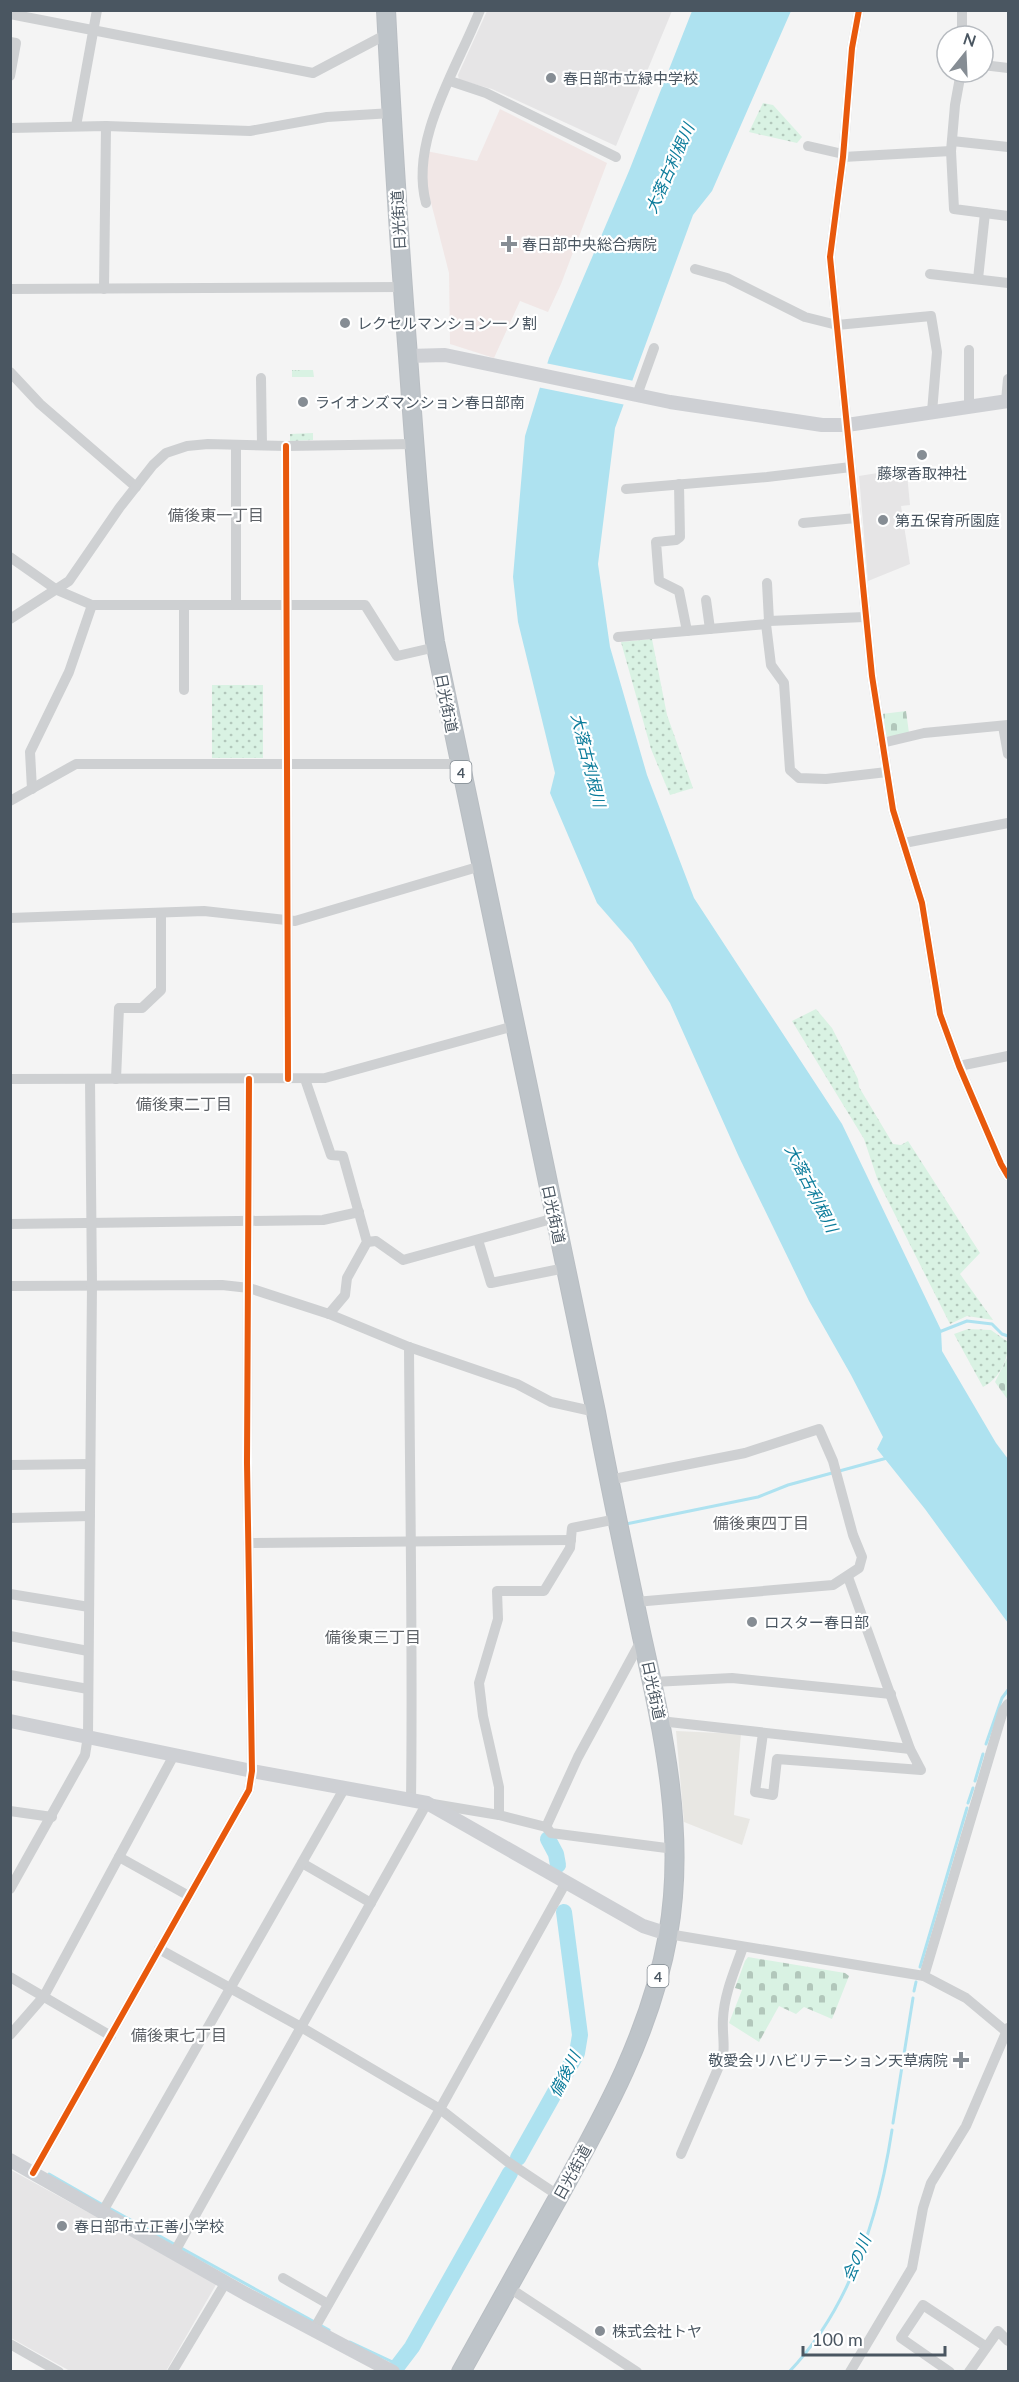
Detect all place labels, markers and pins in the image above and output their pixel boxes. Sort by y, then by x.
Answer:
place label: 春日部市立緑中学校 [563,69,698,87]
marker: 春日部市立緑中学校 [544,71,558,85]
marker: 春日部中央総合病院 [500,235,518,253]
place label: 春日部中央総合病院 [522,235,657,253]
place label: レクセルマンション一ノ割 [357,314,537,332]
marker: レクセルマンション一ノ割 [338,316,352,330]
place label: ライオンズマンション春日部南 [315,393,525,411]
marker: ライオンズマンション春日部南 [296,395,310,409]
marker: 藤塚香取神社 [915,448,929,462]
place label: 藤塚香取神社 [877,464,967,482]
place label: 第五保育所園庭 [895,511,1000,529]
marker: 第五保育所園庭 [876,513,890,527]
place label: ロスター春日部 [764,1613,869,1631]
marker: ロスター春日部 [745,1615,759,1629]
place label: 敬愛会リハビリテーション天草病院 [708,2051,948,2069]
marker: 敬愛会リハビリテーション天草病院 [952,2051,970,2069]
place label: 春日部市立正善小学校 [74,2217,224,2235]
marker: 春日部市立正善小学校 [55,2219,69,2233]
place label: 株式会社トヤ [612,2322,702,2340]
marker: 株式会社トヤ [593,2324,607,2338]

